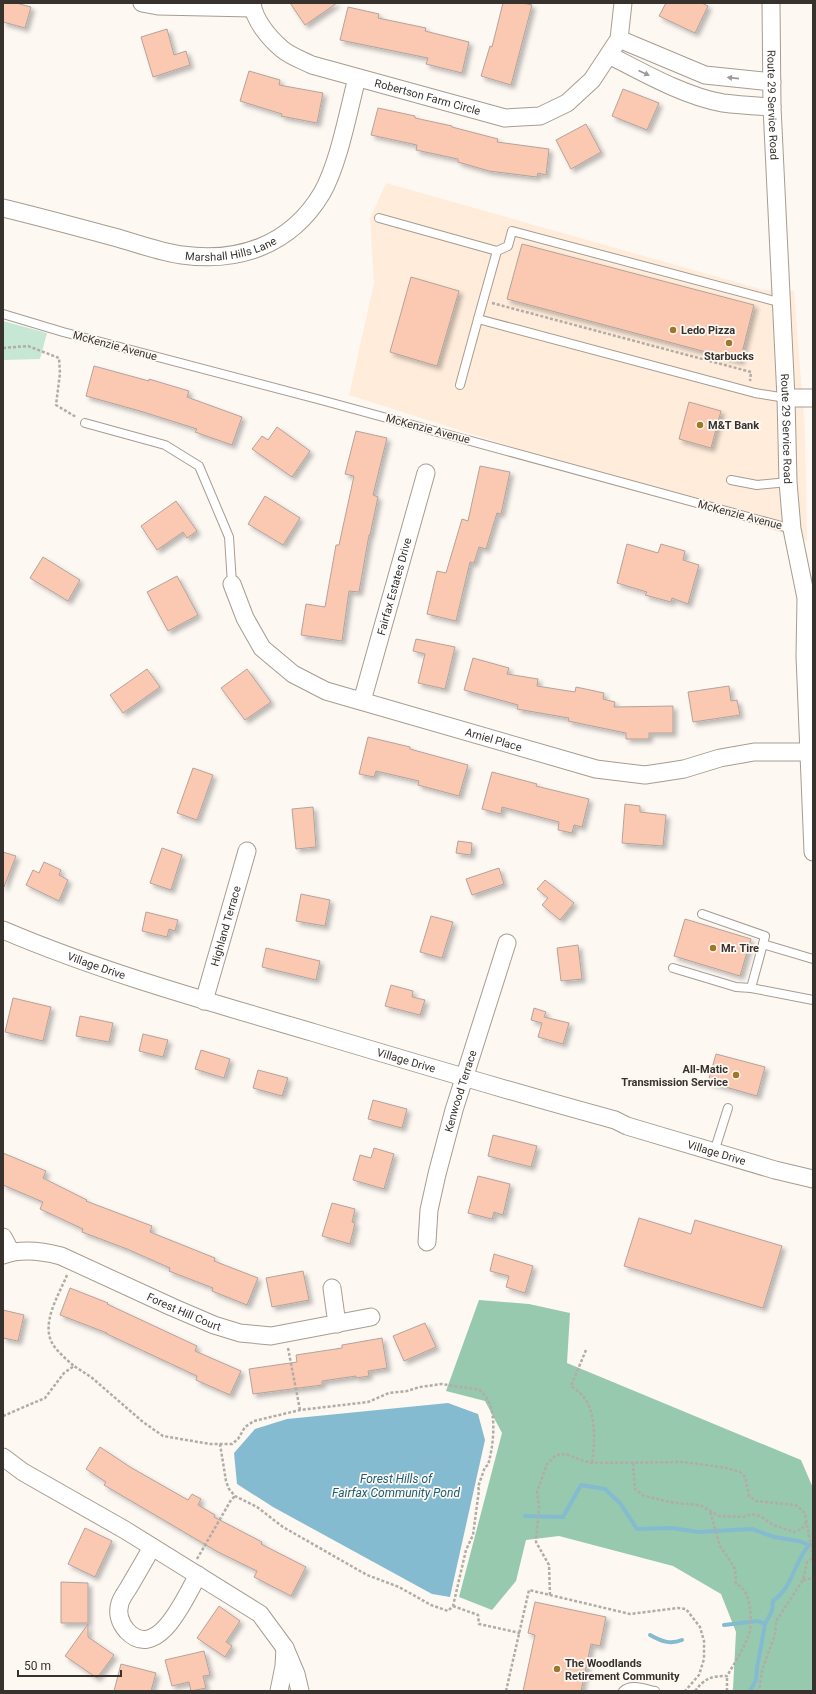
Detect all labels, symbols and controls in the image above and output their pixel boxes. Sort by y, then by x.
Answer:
street label: Route 29 Service Road [765,50,781,160]
one-way arrow [638,70,650,76]
one-way arrow [727,75,739,81]
street label: Robertson Farm Circle [373,76,482,118]
street label: Marshall Hills Lane [185,234,279,263]
place label: Ledo Pizza [681,324,735,337]
marker: Ledo Pizza [668,325,678,335]
street label: McKenzie Avenue [71,329,159,364]
marker: Starbucks [724,338,734,348]
place label: Starbucks [704,350,754,363]
street label: Route 29 Service Road [778,373,795,484]
street label: McKenzie Avenue [384,412,472,447]
place label: M&T Bank [708,419,759,432]
marker: M&T Bank [695,420,705,430]
street label: McKenzie Avenue [696,498,784,533]
street label: Fairfax Estates Drive [374,536,414,637]
street label: Arniel Place [464,725,524,754]
street label: Highland Terrace [208,884,243,968]
place label: Mr. Tire [721,942,759,955]
marker: Mr. Tire [708,943,718,953]
street label: Village Drive [66,950,127,982]
street label: Village Drive [375,1045,437,1075]
street label: Kenwood Terrace [442,1048,479,1134]
place label: All-Matic Transmission Service [621,1063,728,1089]
marker: All-Matic Transmission Service [731,1070,741,1080]
street label: Village Drive [686,1138,748,1168]
street label: Forest Hill Court [145,1290,223,1333]
water label: Forest Hills of Fairfax Community Pond [332,1472,460,1500]
scale bar [18,1652,121,1678]
place label: The Woodlands Retirement Community [565,1657,680,1683]
text: 50 m [24,1659,51,1673]
marker: The Woodlands Retirement Community [552,1664,562,1674]

